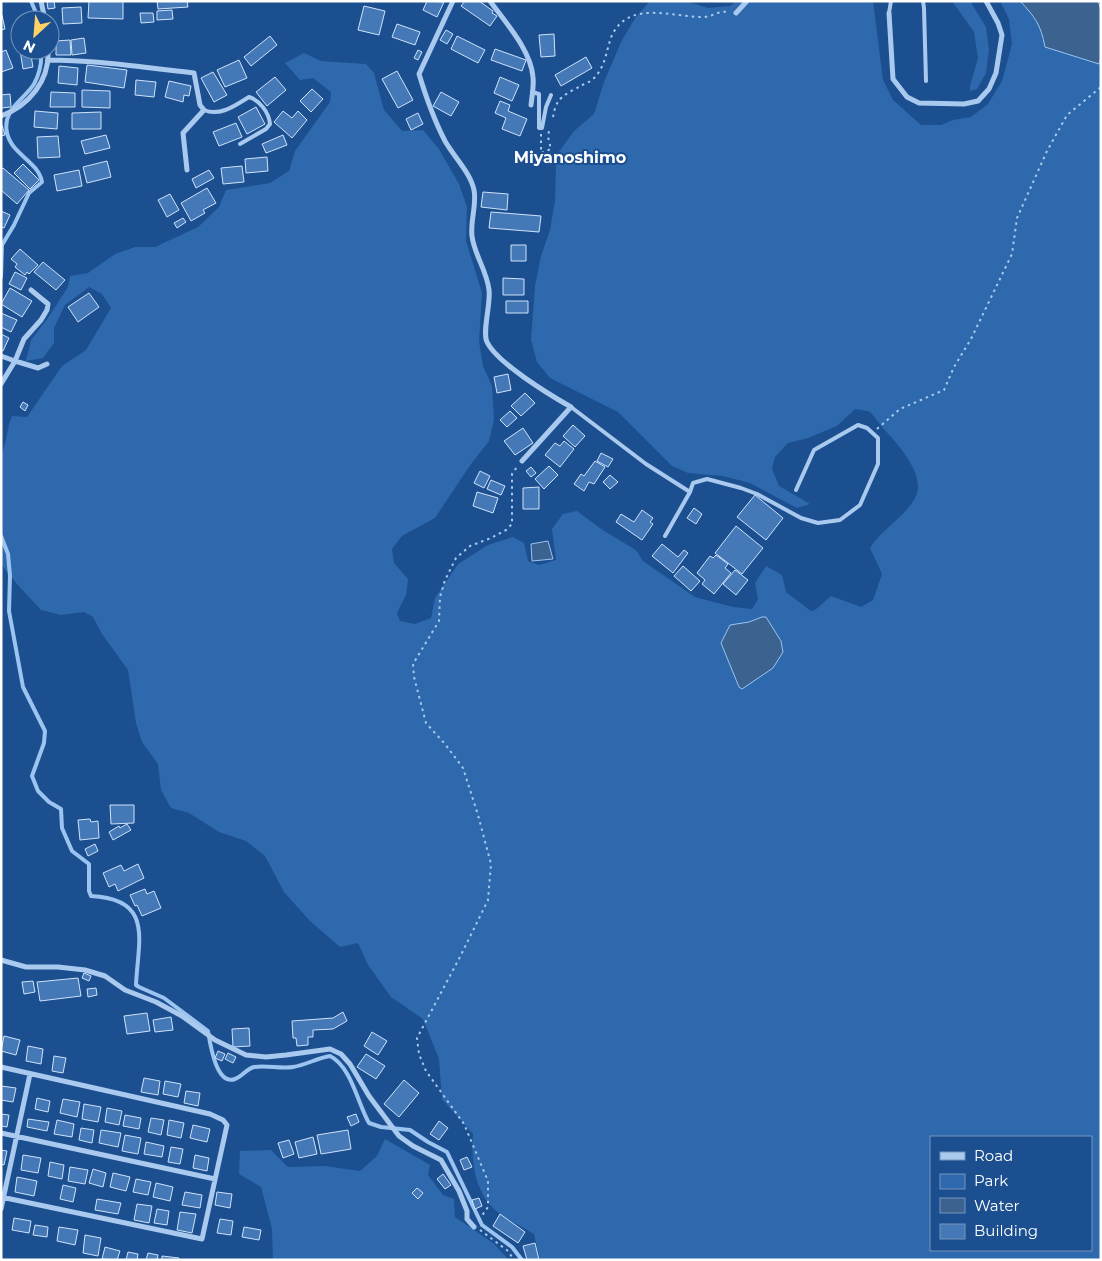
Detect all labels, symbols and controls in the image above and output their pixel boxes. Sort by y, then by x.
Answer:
north arrow [10,10,60,60]
text: N [20,36,38,57]
district label: Miyanoshimo [514,148,626,167]
legend [930,1136,1092,1251]
text: Road [974,1146,1013,1165]
text: Park [974,1171,1008,1190]
text: Water [974,1196,1020,1215]
text: Building [974,1221,1038,1240]

